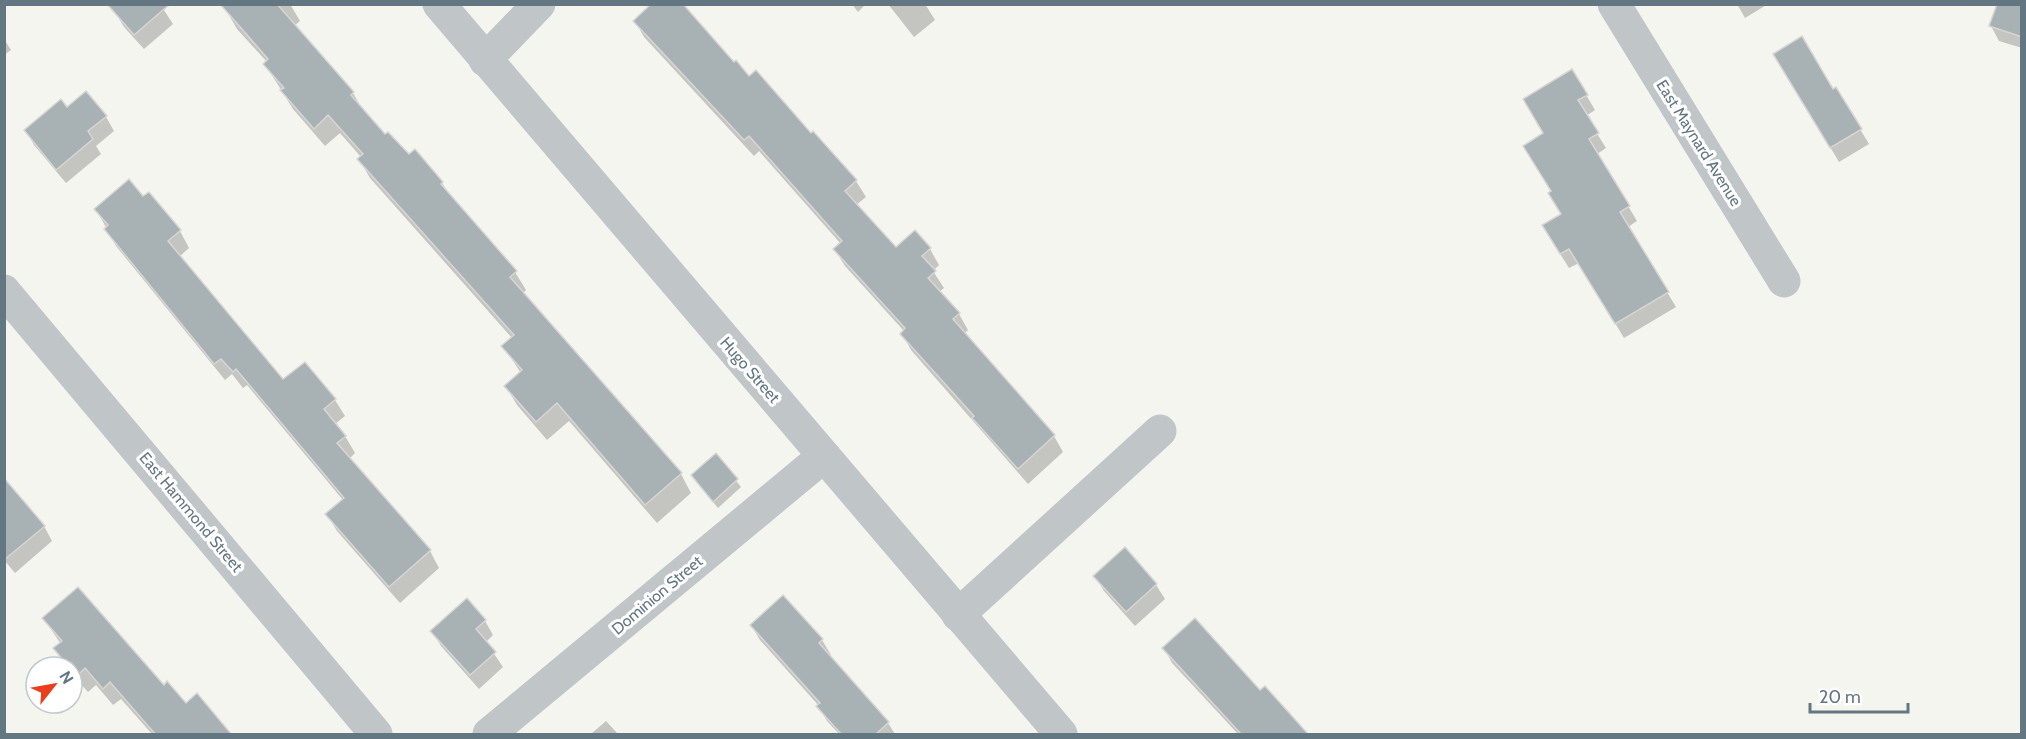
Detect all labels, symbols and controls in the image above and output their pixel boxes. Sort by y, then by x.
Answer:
street label: East Maynard Avenue [1652,76,1746,210]
street label: Hugo Street [716,333,784,407]
street label: East Hammond Street [135,448,247,576]
street label: Dominion Street [608,551,707,638]
north arrow [24,655,84,715]
text: N [55,668,77,687]
scale bar [1810,676,1908,714]
text: 20 m [1819,686,1861,708]

